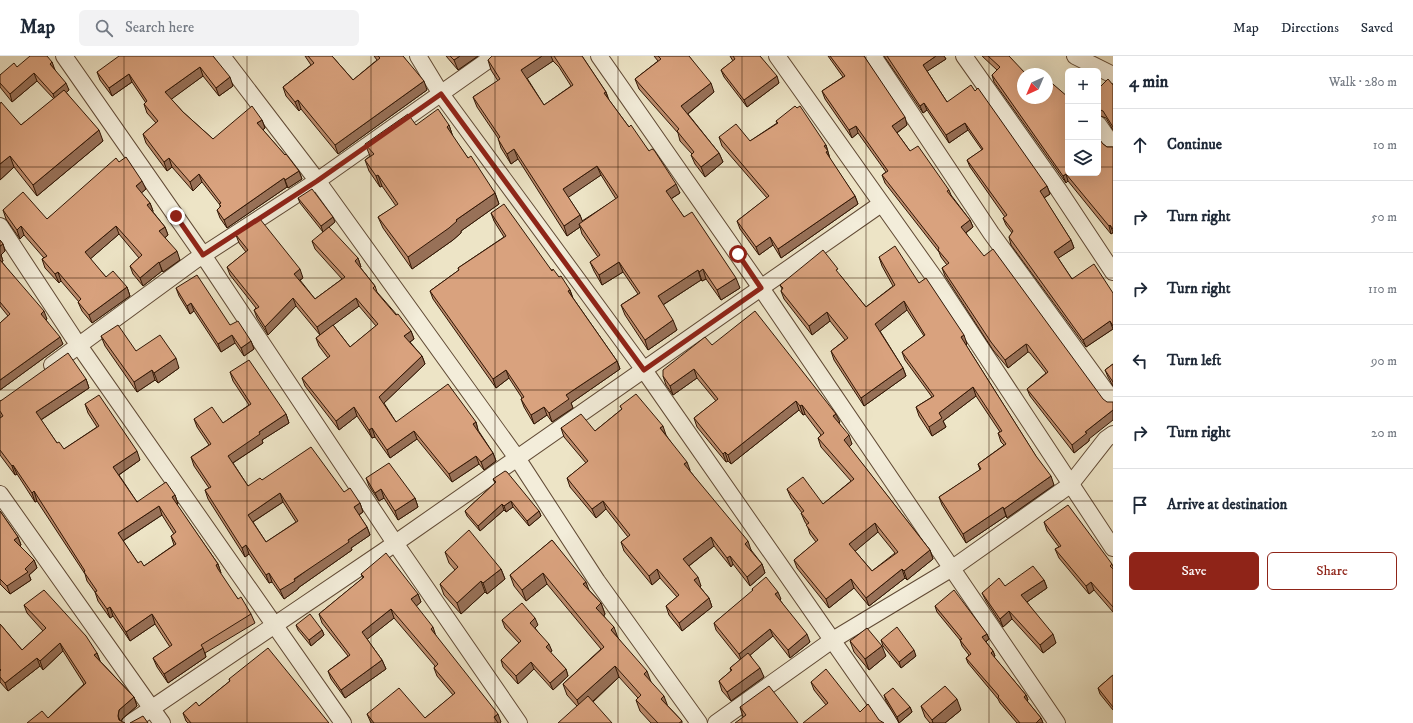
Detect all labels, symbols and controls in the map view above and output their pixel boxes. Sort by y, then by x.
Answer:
search box [79,10,359,46]
text: Map [20,16,55,39]
icon: search [93,17,115,39]
text: Search here [125,18,194,37]
text: Map [1233,19,1259,37]
text: Directions [1281,19,1339,37]
text: Saved [1361,19,1393,37]
north arrow [1017,68,1053,104]
map controls [1065,68,1101,176]
button: + [1065,68,1101,104]
text: 4 min [1129,71,1168,93]
text: Walk · 280 m [1329,74,1397,90]
button: − [1065,104,1101,140]
icon: ahead [1129,134,1151,156]
text: Continue [1167,135,1222,154]
text: 10 m [1373,137,1397,153]
button: layers [1065,140,1101,176]
icon: right [1129,206,1151,228]
route end [167,207,185,225]
text: Turn right [1167,207,1230,226]
text: 50 m [1371,209,1397,225]
route start [729,245,747,263]
icon: right [1129,278,1151,300]
text: Turn right [1167,279,1230,298]
text: 110 m [1368,281,1397,297]
icon: left [1129,350,1151,372]
text: Turn left [1167,351,1221,370]
text: 90 m [1371,353,1397,369]
icon: right [1129,422,1151,444]
text: Turn right [1167,423,1230,442]
text: 20 m [1371,425,1397,441]
icon: arrive [1129,494,1151,516]
text: Arrive at destination [1167,495,1287,514]
button: Save [1129,552,1259,590]
button: Share [1267,552,1397,590]

